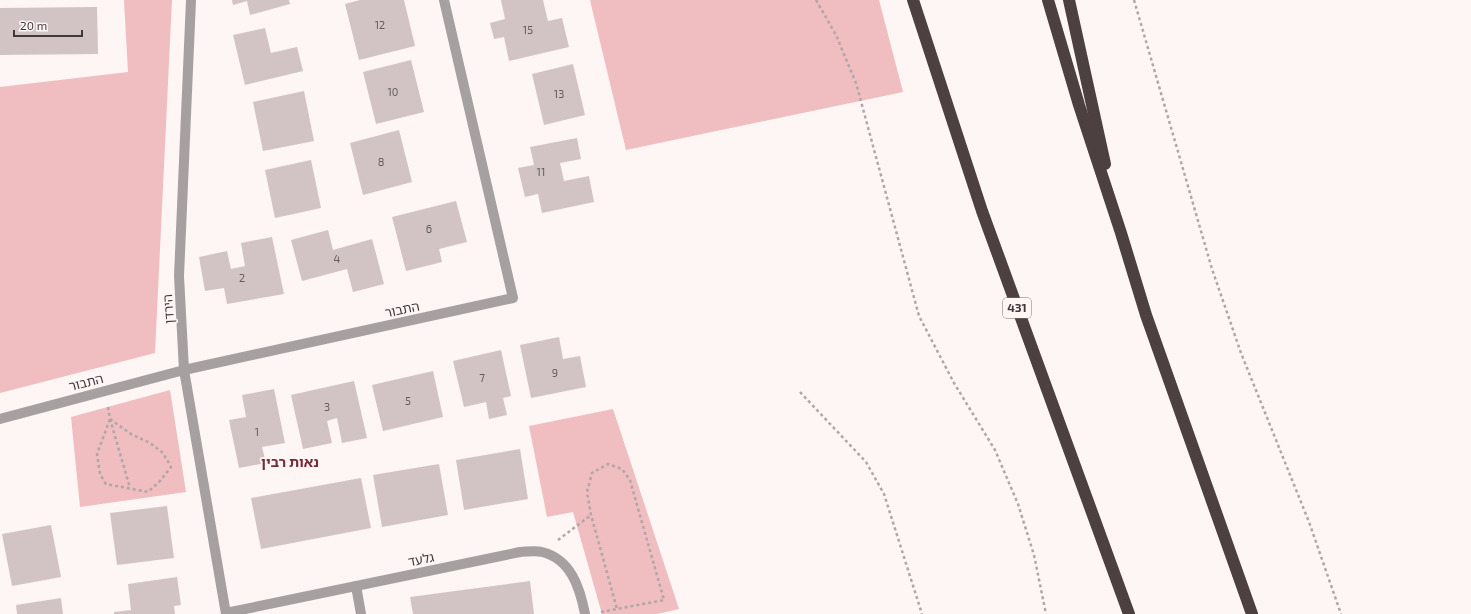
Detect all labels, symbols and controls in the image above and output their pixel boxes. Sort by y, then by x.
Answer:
scale bar [14,12,82,38]
text: 20 m [20,18,47,32]
house number: 12 [375,18,385,31]
house number: 15 [523,23,533,36]
house number: 10 [387,85,399,98]
house number: 13 [554,87,564,100]
house number: 8 [378,155,384,168]
house number: 11 [537,165,545,178]
house number: 6 [426,222,432,235]
house number: 4 [334,252,341,265]
house number: 2 [239,271,245,284]
street label: הירדן [159,294,177,324]
street label: התבור [383,298,421,320]
road number: 431 [1003,298,1031,318]
house number: 9 [552,366,558,379]
street label: התבור [67,370,105,394]
house number: 7 [479,371,485,384]
house number: 5 [405,394,411,407]
house number: 3 [324,400,330,413]
house number: 1 [255,425,259,438]
district label: נאות רבין [261,453,319,470]
street label: גלעד [407,548,436,570]

